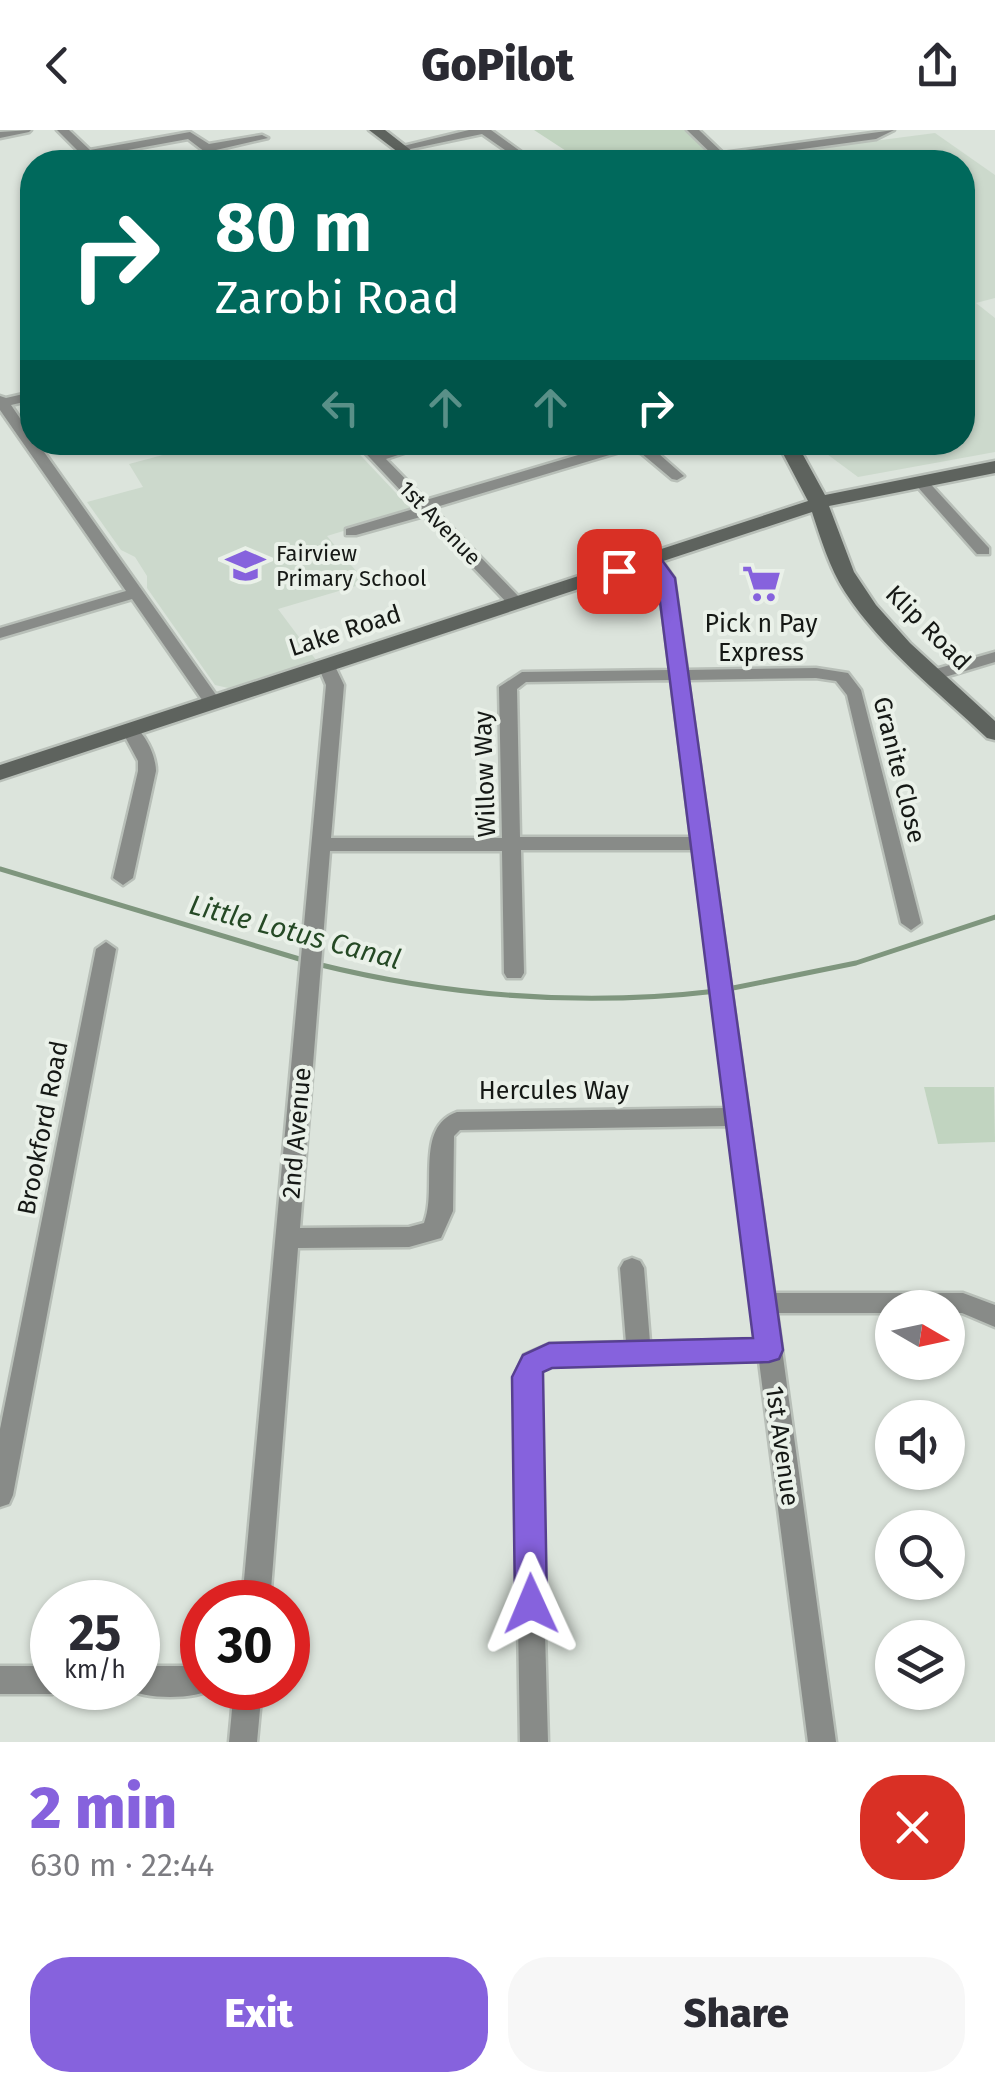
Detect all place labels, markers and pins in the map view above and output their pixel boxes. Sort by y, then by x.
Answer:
pin [577,529,662,614]
place label: Fairview Primary School [276,540,427,592]
school or university icon: Fairview Primary School [225,545,267,587]
supermarket icon: Pick n Pay Express [740,562,782,604]
place label: Pick n Pay Express [705,609,818,668]

